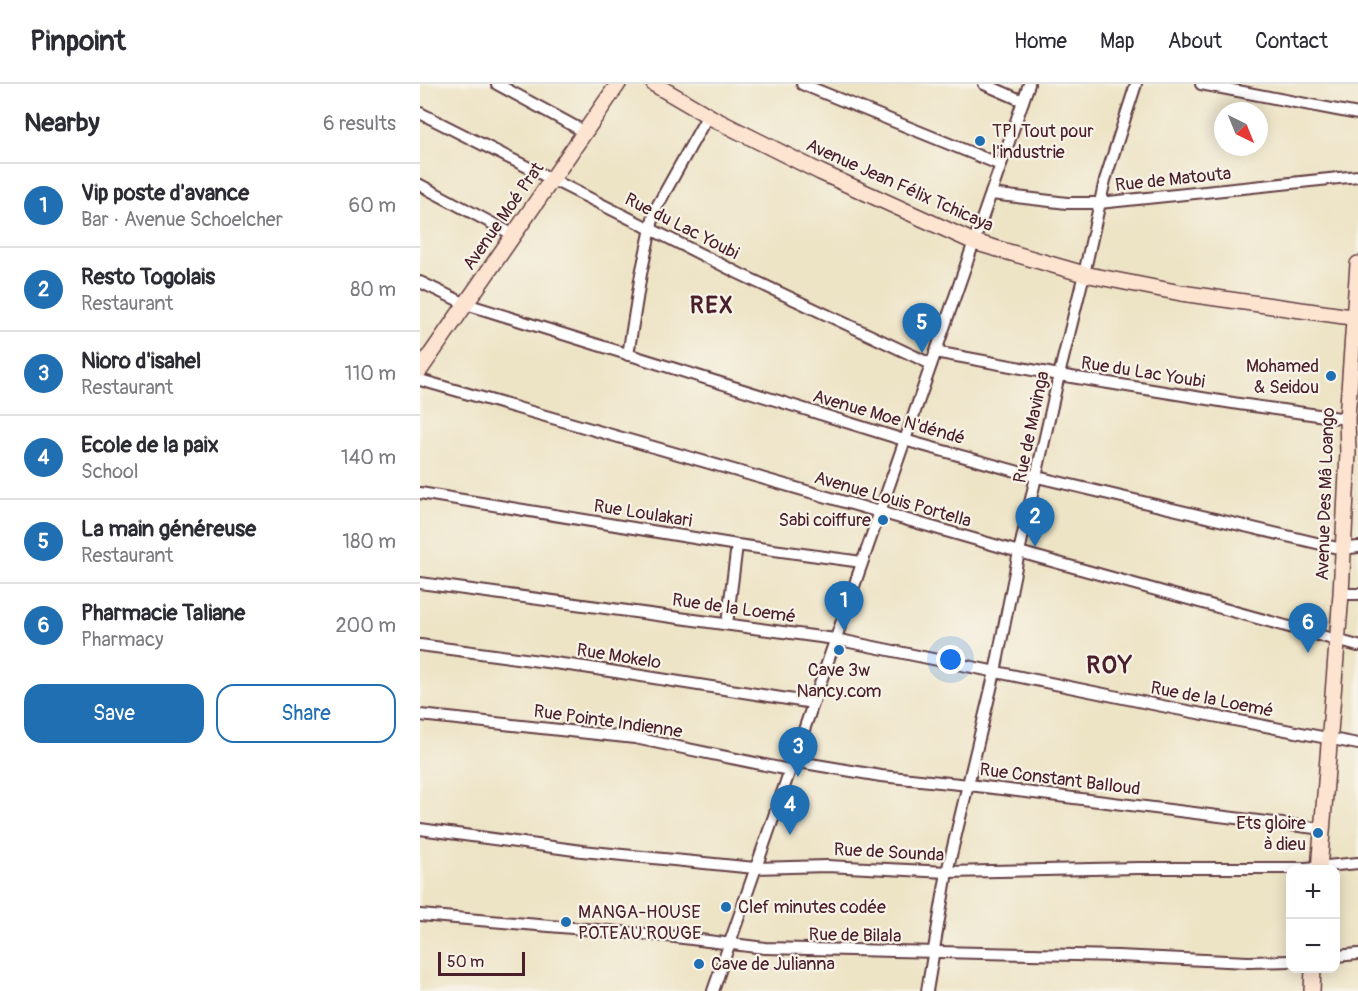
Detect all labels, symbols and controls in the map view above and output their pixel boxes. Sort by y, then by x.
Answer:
text: Pinpoint [30,24,126,59]
text: Home [1014,28,1067,55]
text: Map [1100,28,1135,55]
text: About [1168,28,1222,55]
text: Contact [1255,28,1328,55]
north arrow [1214,102,1268,156]
text: Nearby [24,107,100,139]
text: 6 results [323,111,396,136]
place label: TPI Tout pour l'industrie [992,120,1094,164]
street label: Avenue Jean Félix Tchicaya [802,134,997,237]
marker: TPI Tout pour l'industrie [973,134,987,148]
street label: Avenue Moé Prat [458,157,550,275]
street label: Rue de Matouta [1114,162,1232,197]
text: Vip poste d'avance [81,179,249,207]
street label: Rue du Lac Youbi [621,188,743,265]
text: 1 [40,193,47,218]
text: 60 m [349,193,396,218]
text: Bar · Avenue Schoelcher [81,207,283,232]
text: Resto Togolais [81,263,215,291]
text: 2 [38,277,49,302]
text: 80 m [350,277,396,302]
text: Restaurant [81,291,173,316]
district label: REX [690,291,734,320]
pin: 5 [902,304,942,353]
text: Nioro d'isahel [81,347,201,375]
street label: Rue du Lac Youbi [1079,351,1207,394]
place label: Mohamed & Seidou [1246,355,1319,399]
text: 3 [38,361,49,386]
text: 110 m [345,361,396,386]
street label: Rue de Mavinga [1008,369,1055,485]
marker: Mohamed & Seidou [1324,369,1338,383]
text: Restaurant [81,375,173,400]
street label: Avenue Moe N'déndé [810,385,968,450]
street label: Avenue Des Mâ Loango [1311,407,1340,581]
text: Ecole de la paix [81,431,219,459]
text: 4 [38,445,49,470]
text: 140 m [341,445,396,470]
text: School [81,459,138,484]
street label: Avenue Louis Portella [812,466,974,533]
street label: Rue Loulakari [592,494,694,533]
pin: 2 [1016,498,1054,547]
place label: Sabi coiffure [778,509,871,532]
marker: Sabi coiffure [876,513,890,527]
text: La main généreuse [81,515,256,543]
text: 5 [38,529,49,554]
text: 180 m [342,529,396,554]
text: Restaurant [81,543,173,568]
pin: 1 [824,582,864,631]
street label: Rue de la Loemé [671,588,797,629]
text: Pharmacie Taliane [81,599,245,627]
pin: 6 [1288,604,1328,653]
text: 6 [38,613,49,638]
text: 200 m [335,613,396,638]
text: Pharmacy [81,627,164,652]
street label: Rue Mokelo [575,638,663,675]
marker: Cave 3w Nancy.com [832,643,846,657]
your location [936,645,965,674]
district label: ROY [1086,651,1134,680]
place label: Cave 3w Nancy.com [796,659,882,703]
street label: Rue de la Loemé [1149,676,1275,723]
button: Save [24,684,204,743]
button: Share [216,684,396,743]
street label: Rue Pointe Indienne [532,700,684,743]
pin: 3 [778,728,818,777]
street label: Rue Constant Balloud [978,758,1142,801]
pin: 4 [770,786,809,835]
place label: Ets gloire à dieu [1236,812,1306,856]
marker: Ets gloire à dieu [1311,826,1325,840]
street label: Rue de Sounda [833,838,945,867]
map controls [1286,865,1340,973]
button: + [1286,865,1340,919]
place label: Clef minutes codée [738,896,886,919]
marker: Clef minutes codée [719,900,733,914]
place label: MANGA-HOUSE POTEAU ROUGE [578,901,701,945]
marker: MANGA-HOUSE POTEAU ROUGE [559,915,573,929]
button: − [1286,919,1340,973]
street label: Rue de Bilala [808,923,902,948]
scale bar [438,949,525,976]
text: 50 m [447,952,484,972]
place label: Cave de Julianna [711,953,835,976]
marker: Cave de Julianna [692,957,706,971]

